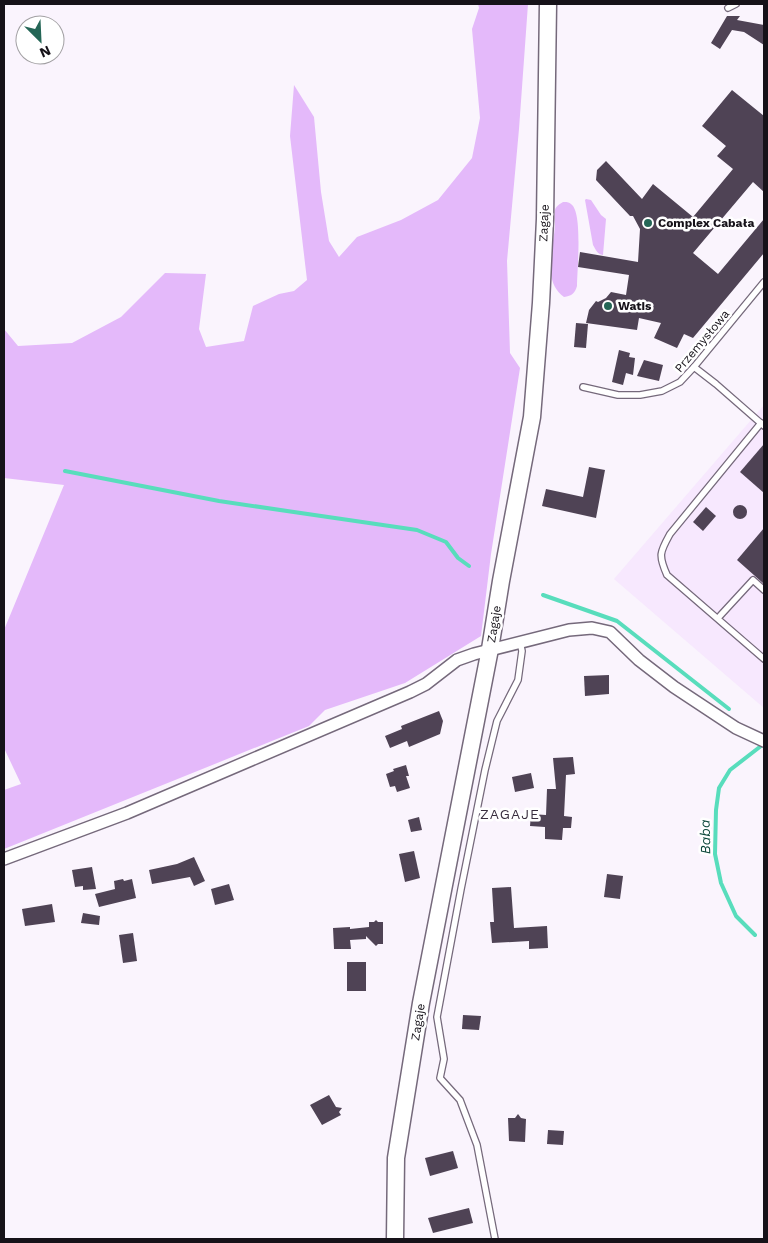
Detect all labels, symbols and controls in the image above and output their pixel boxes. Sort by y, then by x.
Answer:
north arrow [15,15,65,65]
text: N [37,42,53,61]
street label: Zagaje [536,204,552,242]
place label: Complex Cabała [658,216,754,230]
marker: Complex Cabała [642,217,654,229]
place label: Watis [618,299,652,313]
marker: Watis [602,300,614,312]
street label: Przemysłowa [672,307,732,375]
street label: Zagaje [484,604,504,644]
district label: ZAGAJE [480,806,540,822]
water label: Baba [697,819,713,855]
street label: Zagaje [408,1002,428,1042]

